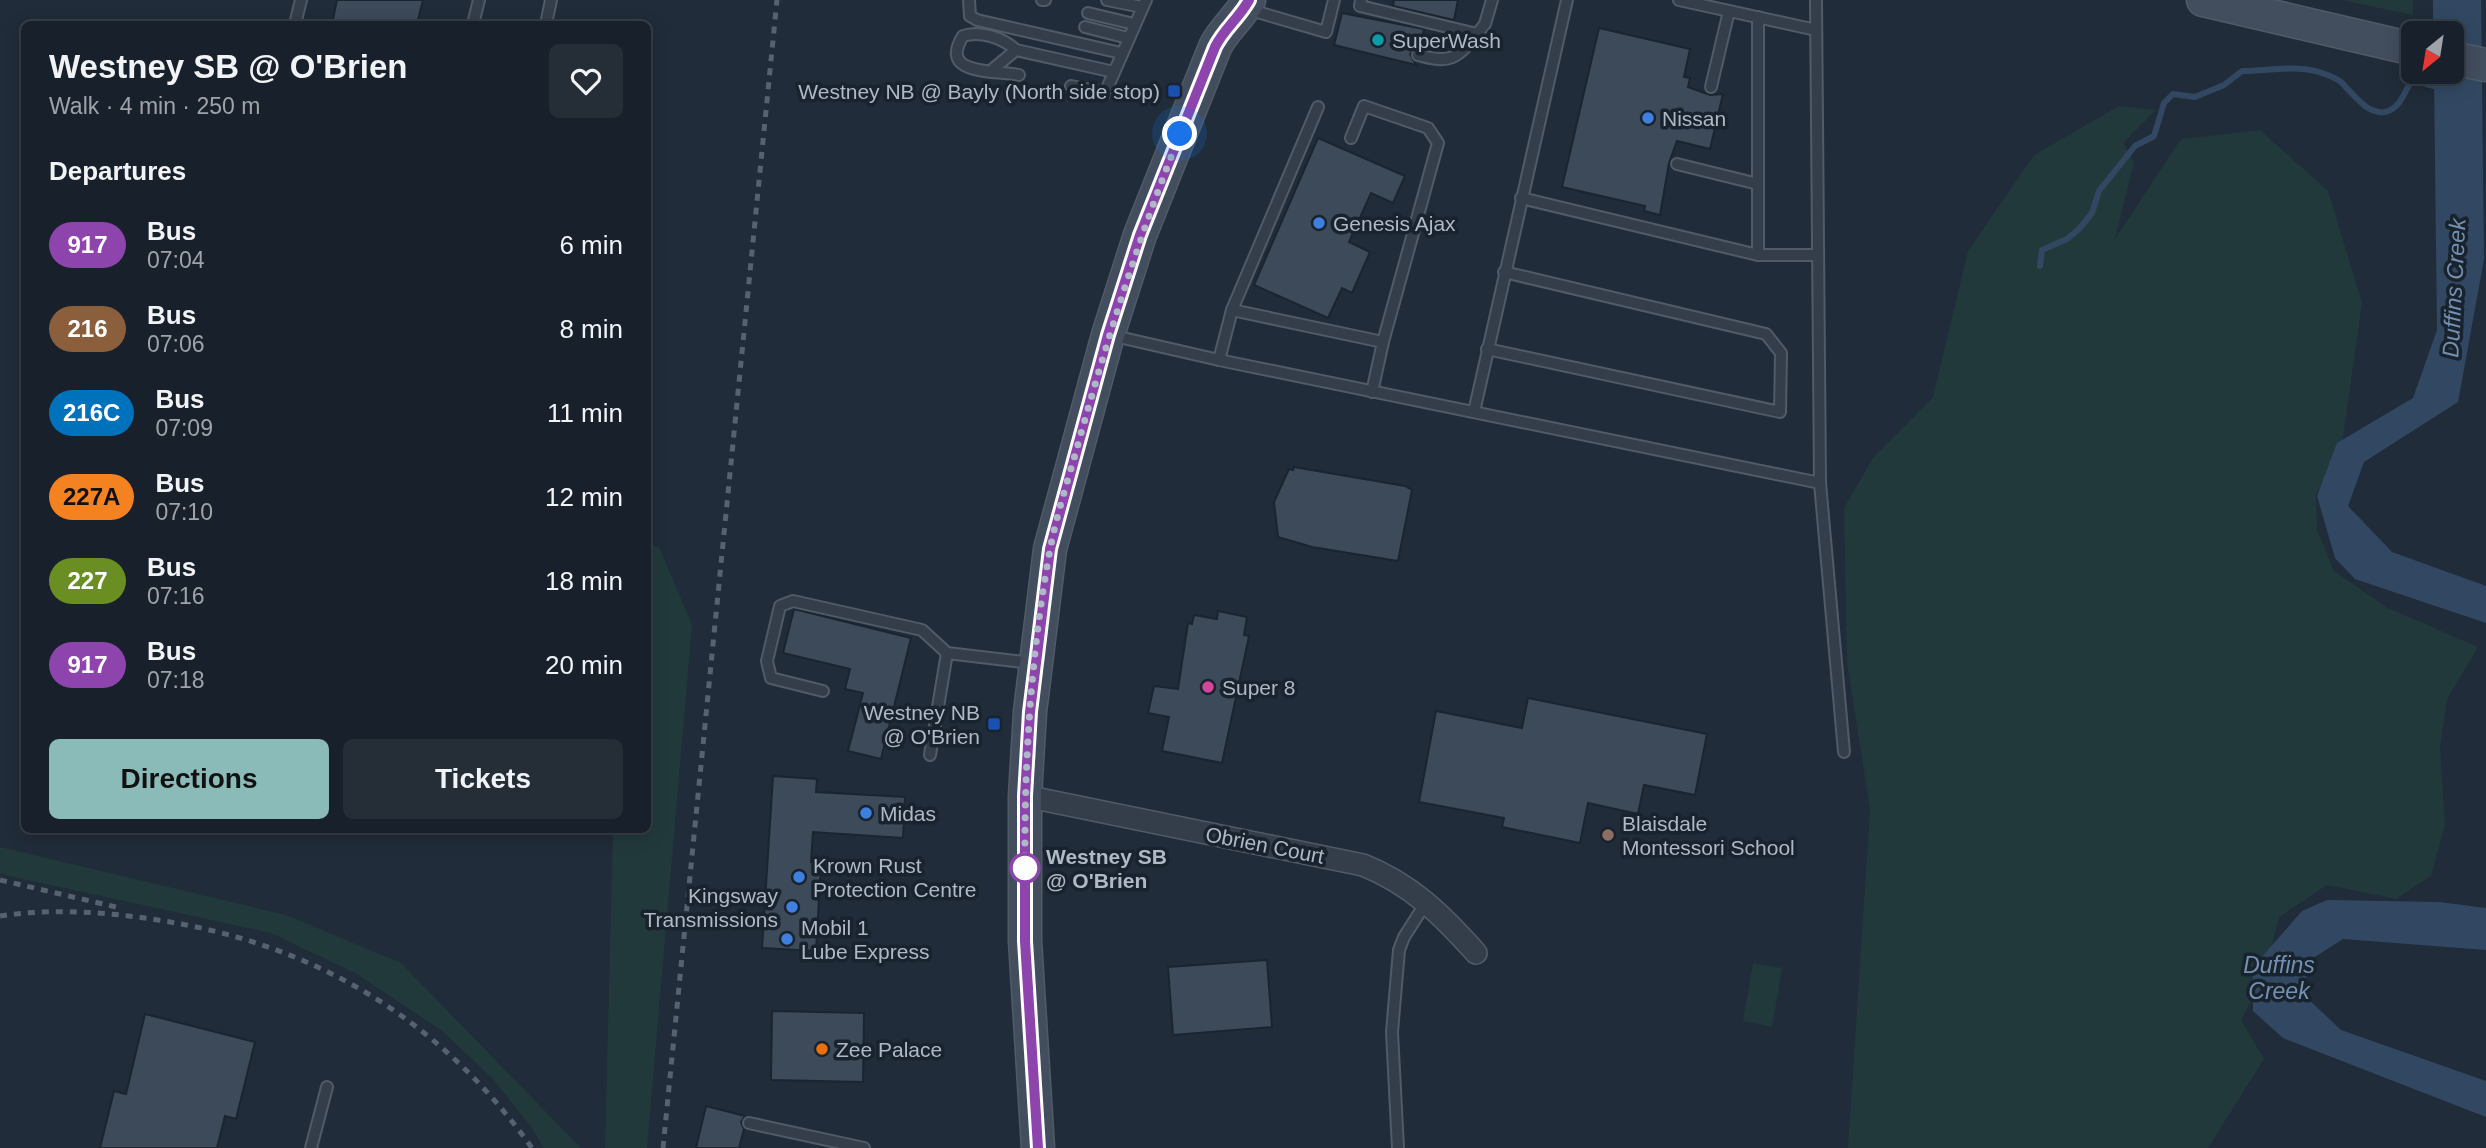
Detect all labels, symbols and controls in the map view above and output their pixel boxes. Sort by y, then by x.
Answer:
north arrow [2401,21,2464,84]
map controls [2401,21,2464,84]
place label: SuperWash [1392,29,1501,52]
marker: SuperWash [1370,32,1386,48]
button: heart [549,44,623,118]
text: Westney SB @ O'Brien [49,48,408,85]
place label: Westney NB @ Bayly (North side stop) [798,80,1160,103]
marker: Westney NB @ Bayly (North side stop) [1166,83,1182,99]
text: Walk · 4 min · 250 m [49,93,260,119]
place label: Nissan [1662,107,1726,130]
marker: Nissan [1640,110,1656,126]
your location [1162,116,1197,151]
text: Departures [49,156,186,186]
place label: Genesis Ajax [1333,212,1456,235]
marker: Genesis Ajax [1311,215,1327,231]
text: Bus [147,216,196,246]
water label: Duffins Creek [2437,216,2471,358]
text: 6 min [559,230,623,260]
text: 917 [67,231,108,258]
text: 07:04 [147,247,205,273]
text: Bus [147,300,196,330]
text: 8 min [559,314,623,344]
text: 216 [67,315,108,342]
text: 07:06 [147,331,205,357]
text: Bus [155,384,205,414]
text: 11 min [547,398,623,428]
text: 216C [63,399,120,426]
text: 07:09 [155,415,213,441]
text: Bus [155,468,205,498]
text: 12 min [545,482,623,512]
text: 227A [63,483,120,510]
text: 07:10 [155,499,213,525]
text: Bus [147,552,196,582]
text: 18 min [545,566,623,596]
text: 227 [67,567,108,594]
text: 07:16 [147,583,205,609]
text: Bus [147,636,196,666]
text: 20 min [545,650,623,680]
text: 917 [67,651,108,678]
text: 07:18 [147,667,205,693]
place label: Super 8 [1222,676,1296,699]
marker: Super 8 [1200,679,1216,695]
place label: Westney NB @ O'Brien [864,701,980,748]
marker: Westney NB @ O'Brien [986,716,1002,732]
button: Directions [49,739,329,819]
button: Tickets [343,739,623,819]
place label: Midas [880,802,936,825]
marker: Midas [858,805,874,821]
place label: Blaisdale Montessori School [1622,812,1795,859]
street label: Obrien Court [1204,822,1326,868]
marker: Blaisdale Montessori School [1600,827,1616,843]
place label: Westney SB @ O'Brien [1046,845,1167,892]
marker: Westney SB @ O'Brien [1010,853,1040,883]
place label: Krown Rust Protection Centre [813,854,976,901]
marker: Krown Rust Protection Centre [791,869,807,885]
place label: Kingsway Transmissions [643,884,778,931]
marker: Kingsway Transmissions [784,899,800,915]
place label: Mobil 1 Lube Express [801,916,929,963]
marker: Mobil 1 Lube Express [779,931,795,947]
water label: Duffins Creek [2243,952,2315,1004]
place label: Zee Palace [836,1038,942,1061]
marker: Zee Palace [814,1041,830,1057]

